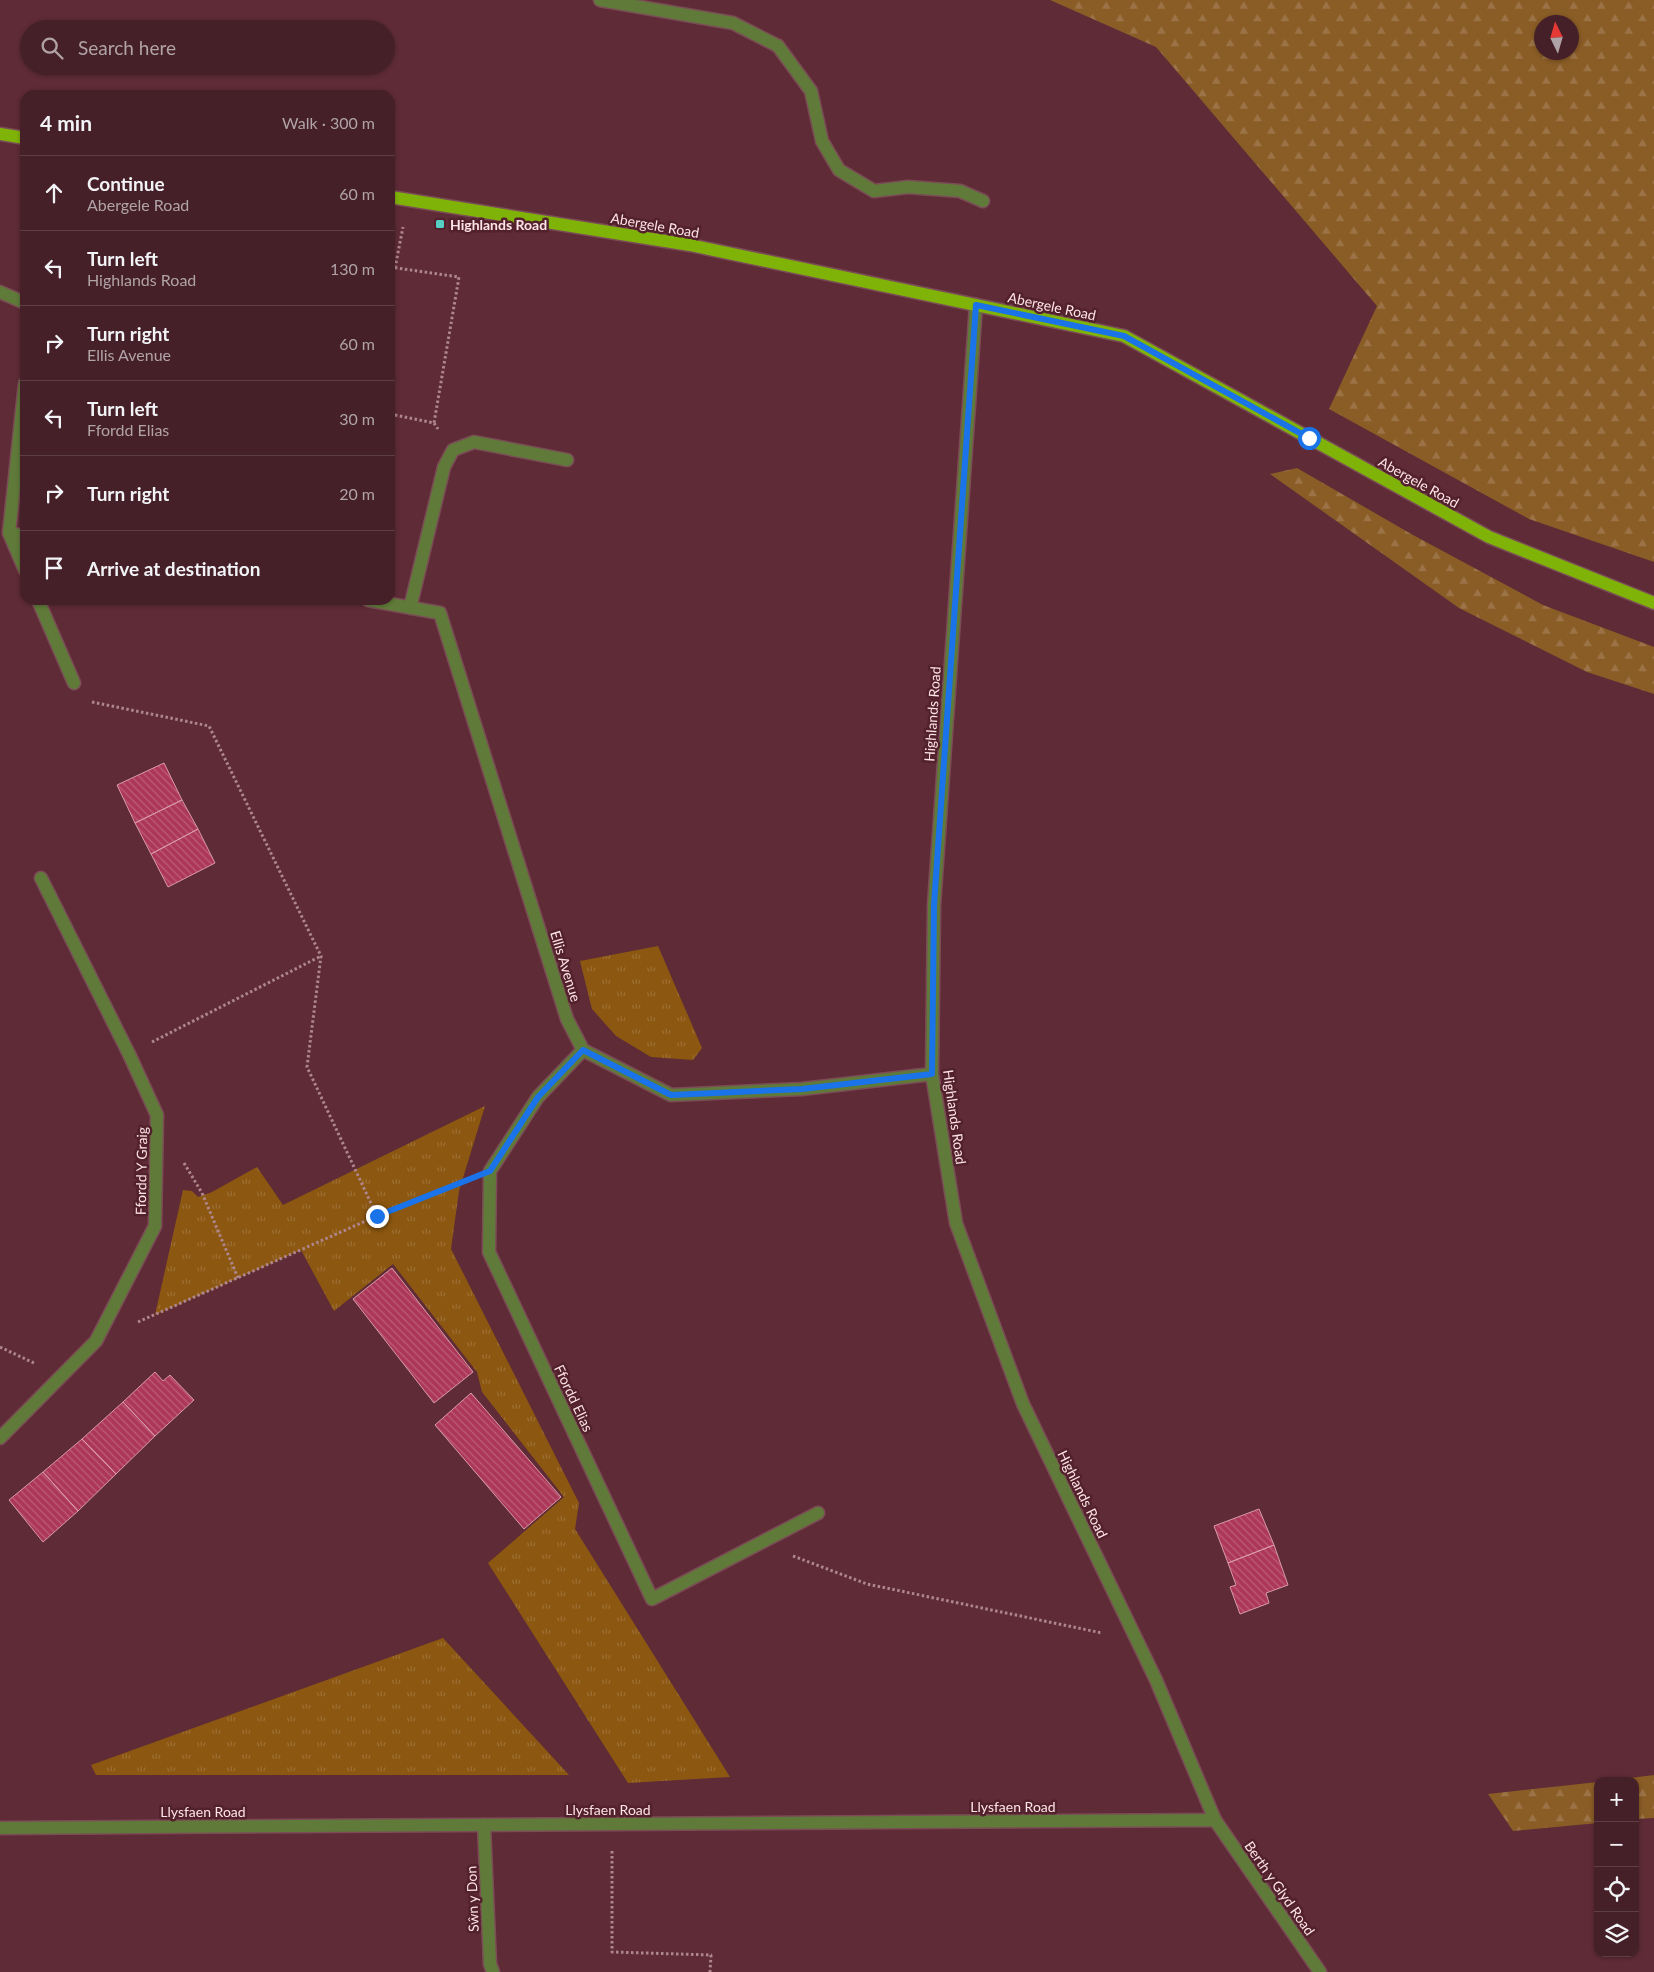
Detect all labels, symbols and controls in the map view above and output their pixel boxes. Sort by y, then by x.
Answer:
north arrow [1534,15,1579,60]
search box [20,20,395,75]
icon: search [38,34,66,62]
text: Search here [78,36,176,59]
text: 4 min [40,110,92,135]
text: Walk · 300 m [282,113,375,132]
text: Continue [87,172,165,195]
icon: ahead [40,179,68,207]
text: 60 m [339,184,375,203]
text: Abergele Road [87,195,189,214]
street label: Abergele Road [609,209,701,241]
place label: Highlands Road [450,216,547,233]
marker: Highlands Road [434,218,446,230]
text: Turn left [87,247,158,270]
icon: left [40,254,68,282]
text: 130 m [330,259,375,278]
text: Highlands Road [87,270,196,289]
street label: Abergele Road [1006,288,1098,324]
text: Turn right [87,322,169,345]
icon: right [40,329,68,357]
text: 60 m [339,334,375,353]
text: Ellis Avenue [87,345,171,364]
text: Turn left [87,397,158,420]
icon: left [40,404,68,432]
text: 30 m [339,409,375,428]
text: Ffordd Elias [87,420,169,439]
route start [1298,427,1321,450]
street label: Abergele Road [1376,453,1462,511]
icon: right [40,479,68,507]
text: Turn right [87,482,169,505]
text: 20 m [339,484,375,503]
icon: arrive [40,554,68,582]
text: Arrive at destination [87,557,260,580]
street label: Highlands Road [920,666,944,762]
street label: Ellis Avenue [547,928,585,1004]
street label: Highlands Road [940,1068,970,1166]
street label: Ffordd Y Graig [132,1127,150,1215]
route end [366,1205,389,1228]
street label: Ffordd Elias [551,1362,597,1434]
street label: Highlands Road [1054,1447,1112,1541]
map controls [1594,1777,1639,1957]
button: + [1594,1777,1639,1822]
street label: Llysfaen Road [970,1798,1056,1815]
street label: Llysfaen Road [565,1801,651,1818]
street label: Llysfaen Road [160,1803,246,1820]
button: − [1594,1822,1639,1867]
street label: Berth y Glyd Road [1241,1838,1319,1938]
street label: Sŵn y Don [462,1866,482,1932]
button: locate [1594,1867,1639,1912]
button: layers [1594,1912,1639,1957]

